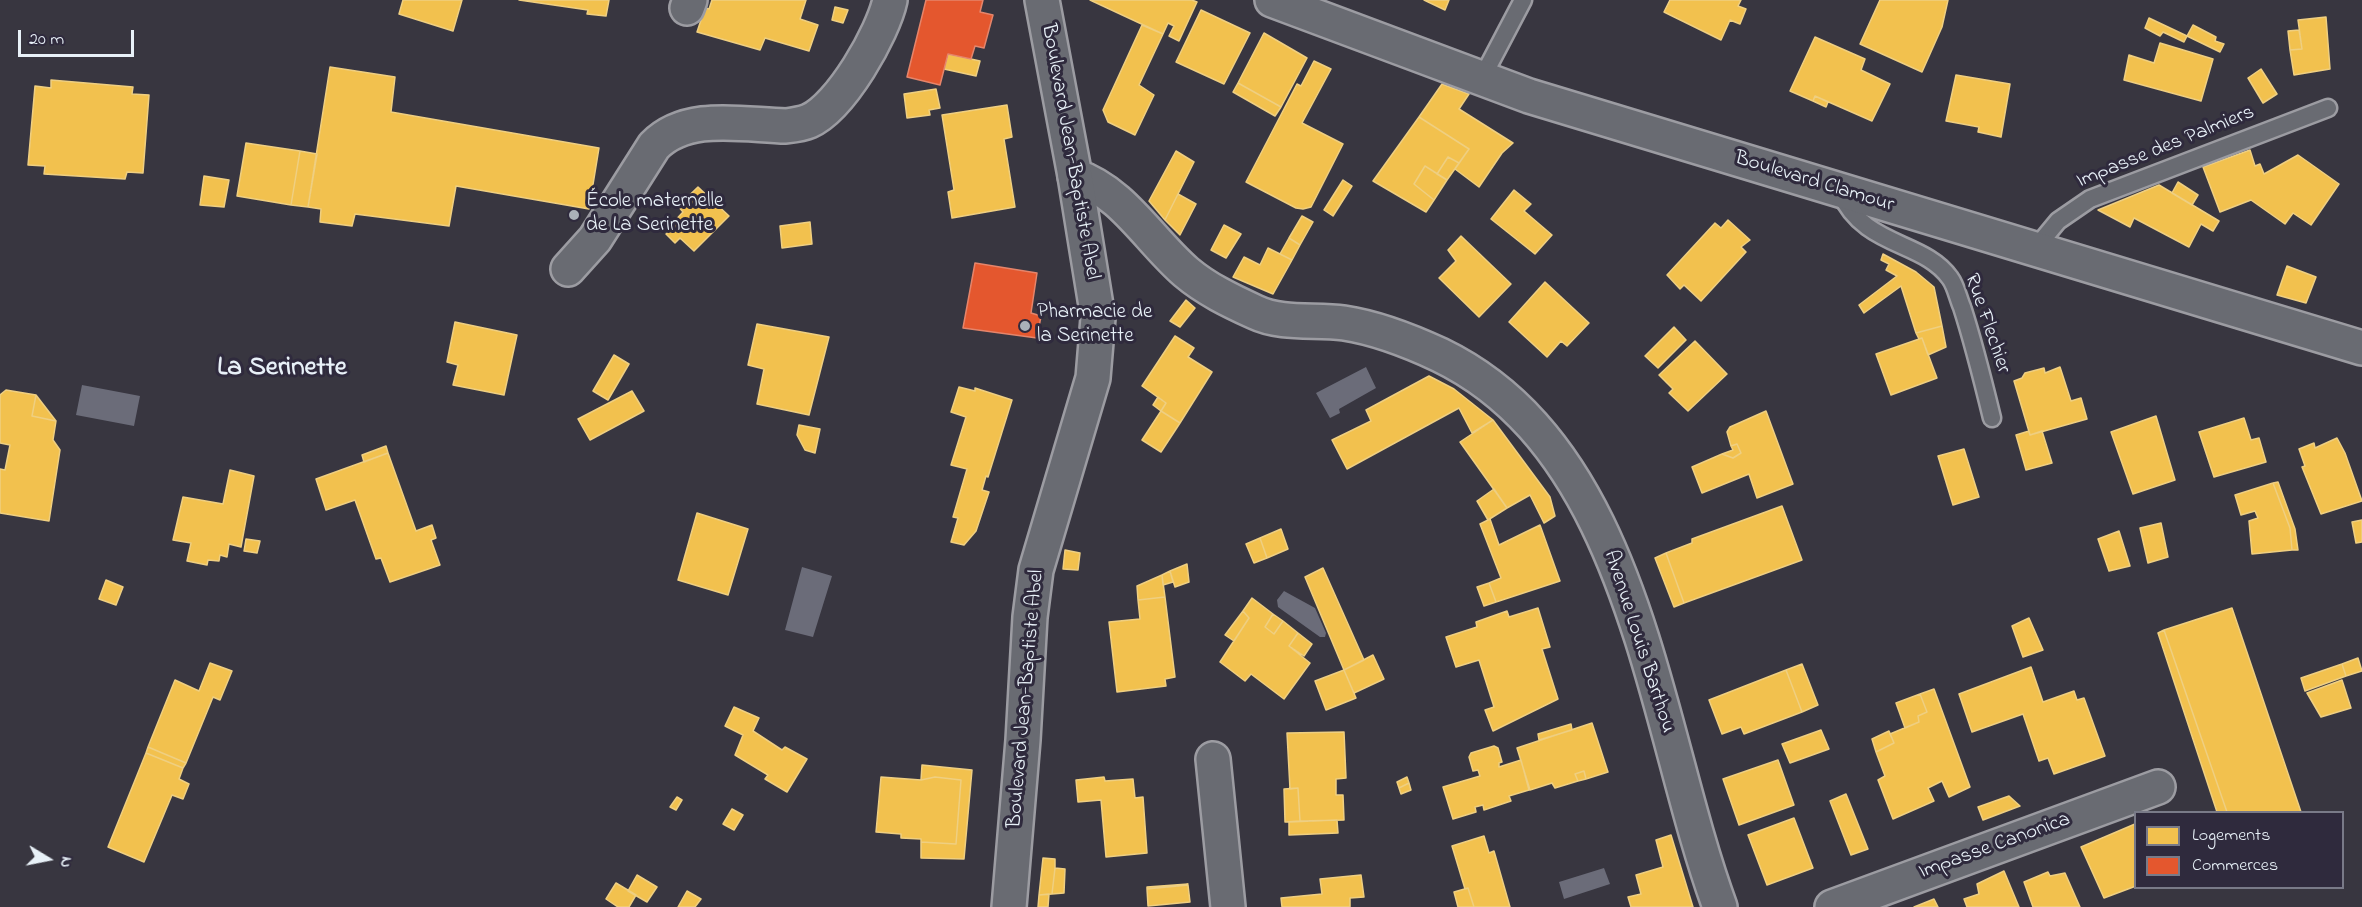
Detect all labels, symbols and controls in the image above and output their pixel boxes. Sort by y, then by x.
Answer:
scale bar [21,18,136,56]
street label: Boulevard Jean-Baptiste Abel [1034,22,1104,282]
text: 20 m [29,27,64,53]
street label: Impasse des Palmiers [2073,101,2259,195]
street label: Boulevard Clamour [1731,147,1897,219]
place label: École maternelle de La Serinette [586,190,723,240]
marker: École maternelle de La Serinette [567,208,581,222]
street label: Rue Flechier [1957,271,2015,377]
place label: Pharmacie de la Serinette [1037,301,1152,351]
marker: Pharmacie de la Serinette [1018,319,1032,333]
district label: La Serinette [217,354,347,386]
street label: Avenue Louis Barthou [1597,548,1679,736]
street label: Boulevard Jean-Baptiste Abel [1003,569,1051,829]
street label: Impasse Canonica [1916,808,2074,886]
legend [2134,811,2344,889]
text: Logements [2192,823,2270,849]
north arrow [18,829,78,889]
text: Commerces [2192,853,2278,879]
text: N [53,855,78,870]

